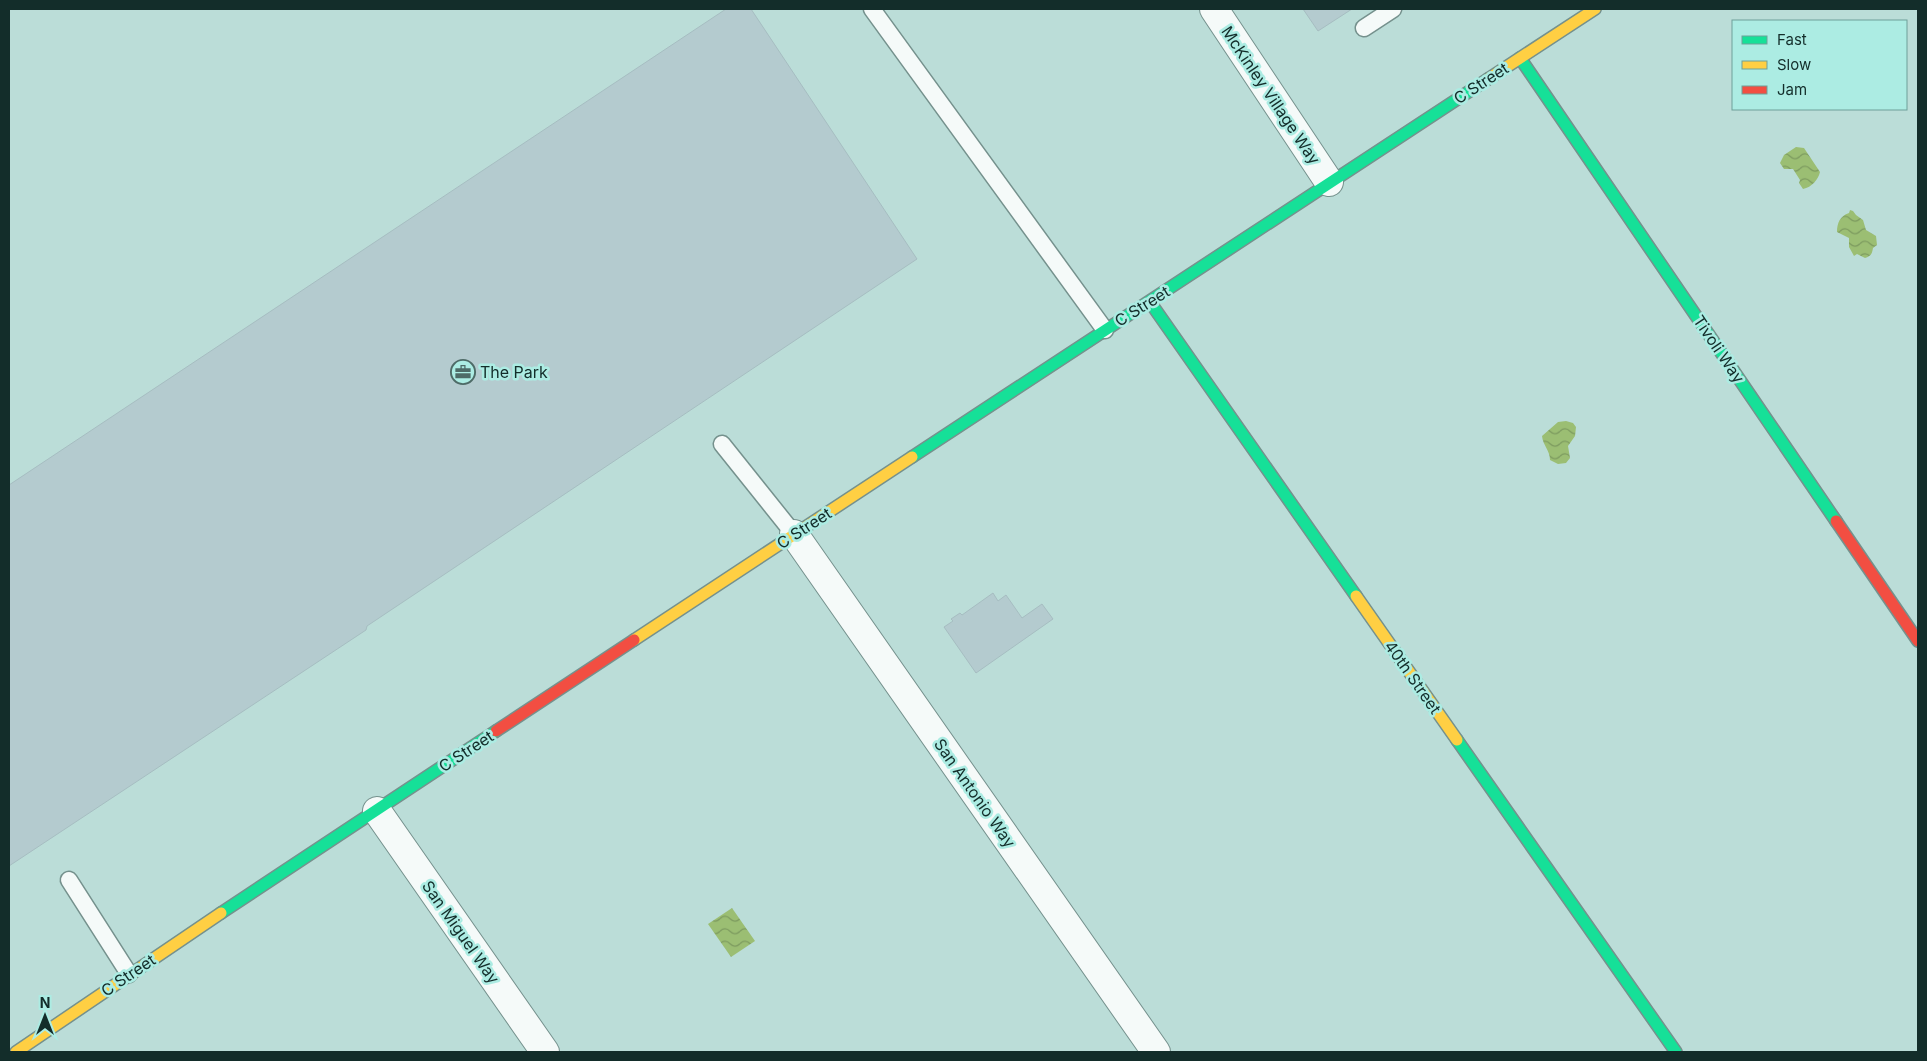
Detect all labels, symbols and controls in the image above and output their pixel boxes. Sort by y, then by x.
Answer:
legend [1732,20,1907,110]
street label: McKinley Village Way [1217,22,1325,168]
text: Fast [1777,30,1807,49]
text: Slow [1777,55,1811,74]
street label: C Street [1450,58,1512,108]
text: Jam [1777,80,1807,99]
street label: C Street [1111,281,1173,331]
street label: Tivoli Way [1689,311,1749,387]
office icon: The Park [450,359,476,385]
place label: The Park [480,362,548,382]
street label: C Street [773,503,835,553]
street label: 40th Street [1380,636,1446,718]
street label: C Street [435,726,497,776]
street label: San Antonio Way [930,735,1020,851]
street label: San Miguel Way [418,877,504,987]
street label: C Street [97,950,159,1000]
north arrow [20,991,70,1041]
text: N [40,994,50,1011]

